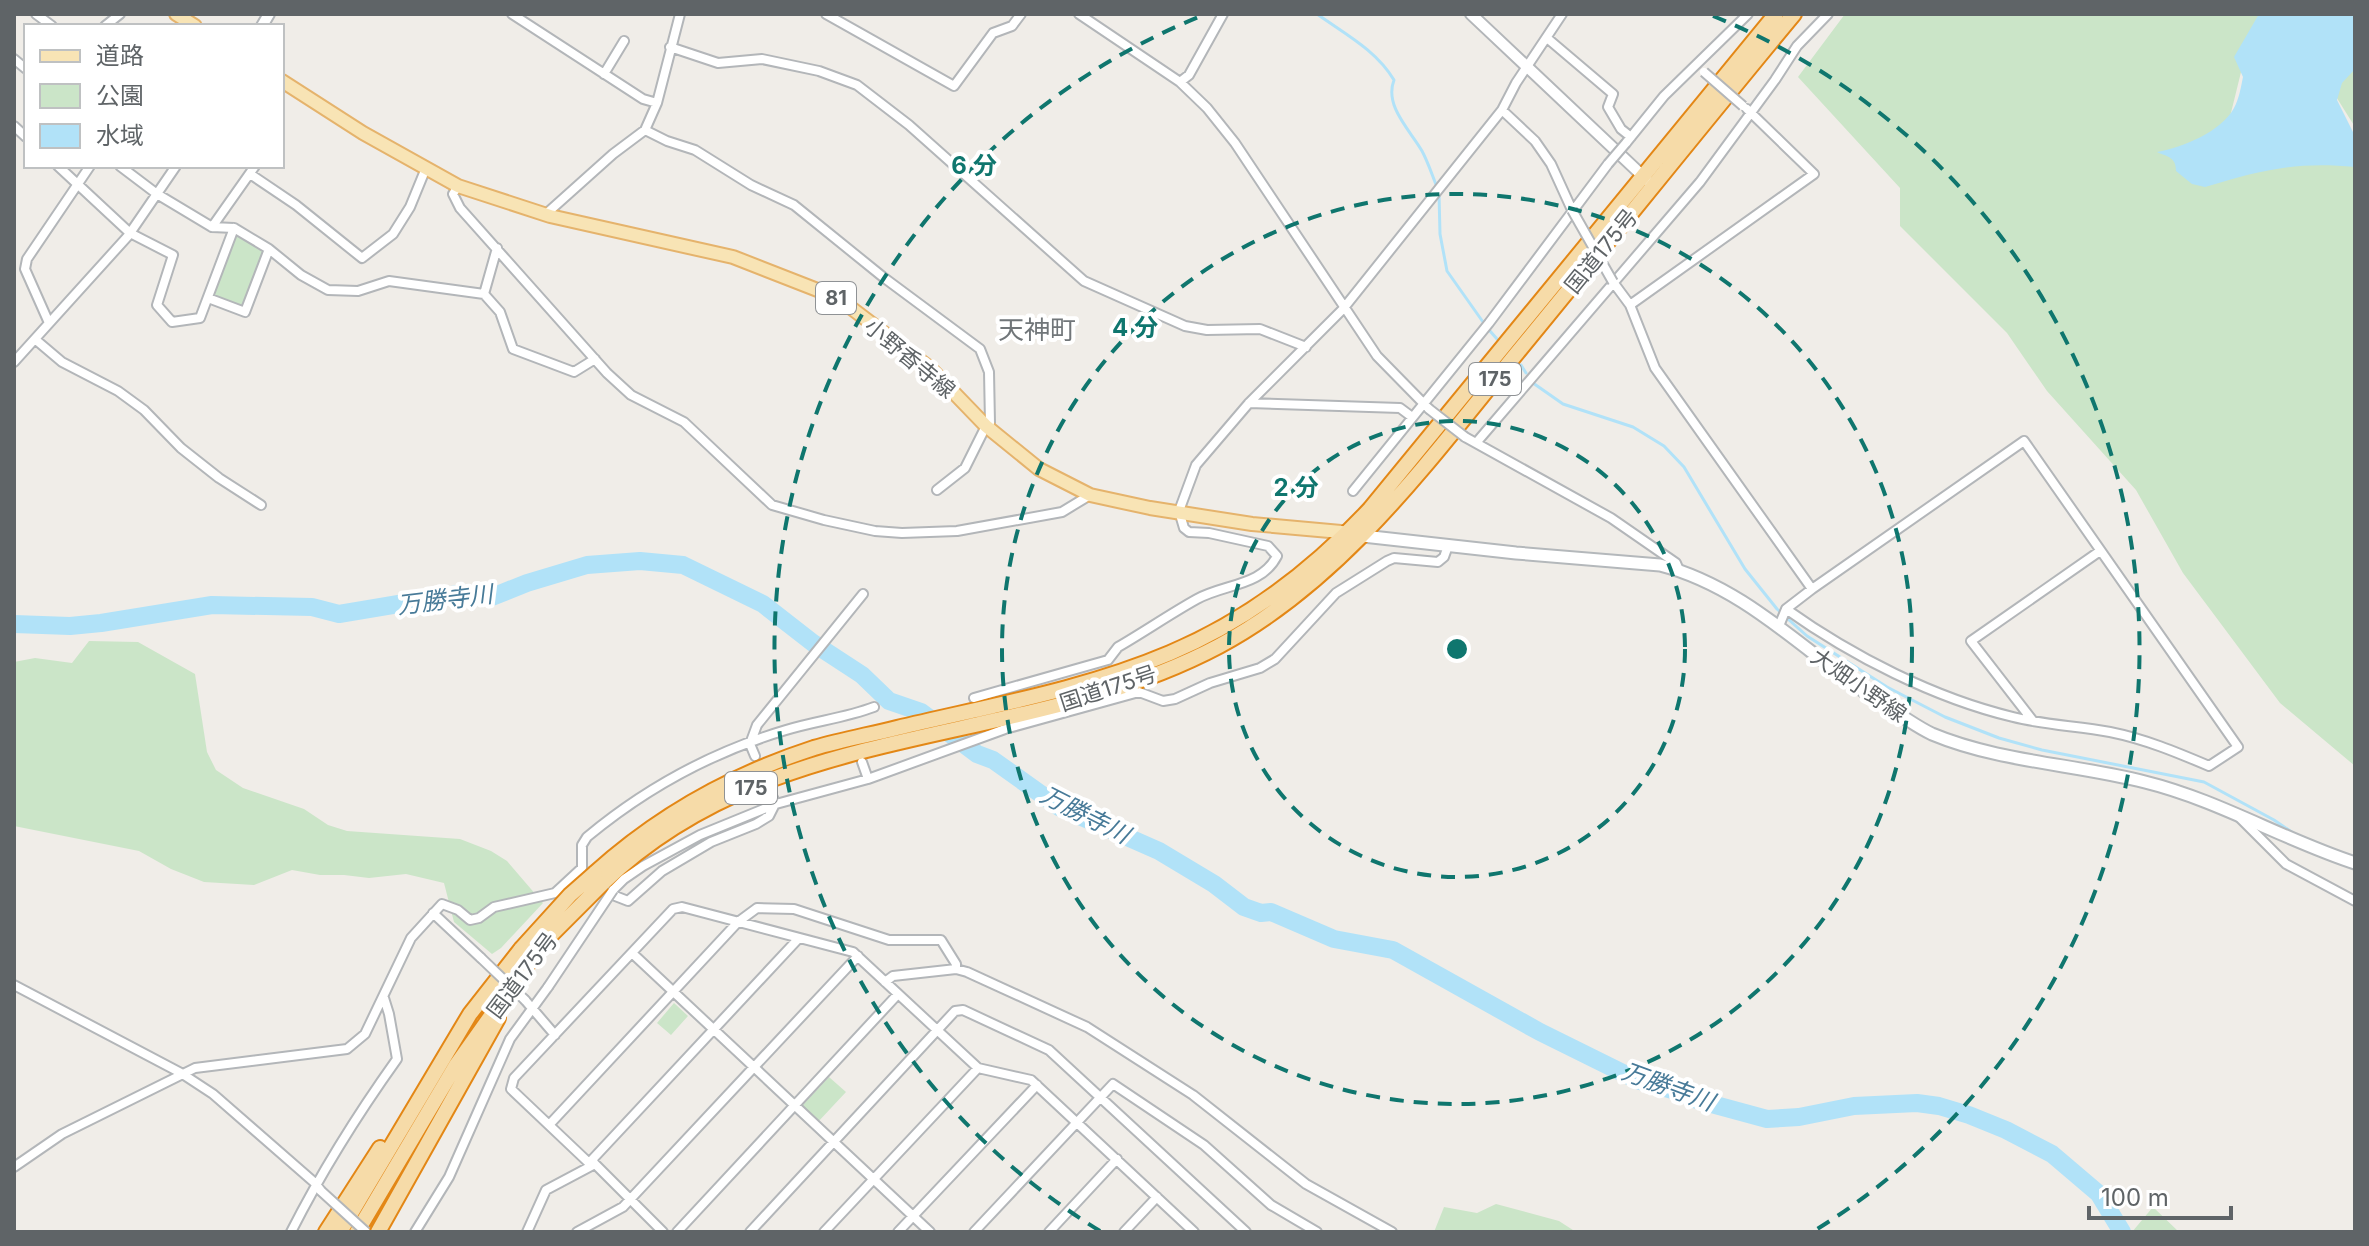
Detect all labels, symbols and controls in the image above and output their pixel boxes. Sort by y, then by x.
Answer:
legend [24,24,284,168]
text: 道路 [96,41,144,70]
text: 公園 [96,81,144,110]
text: 水域 [96,121,144,150]
text: 6 分 [951,151,997,180]
street label: 国道175号 [1559,204,1643,298]
road number: 81 [816,282,856,314]
street label: 小野香寺線 [860,313,960,403]
text: 4 分 [1112,313,1158,342]
district label: 天神町 [998,314,1076,345]
road number: 175 [1469,363,1521,395]
text: 2 分 [1274,473,1318,502]
water label: 万勝寺川 [396,579,497,620]
centre of rings [1443,635,1471,663]
street label: 大畑小野線 [1806,643,1912,727]
street label: 国道175号 [1056,660,1160,716]
road number: 175 [725,772,777,804]
water label: 万勝寺川 [1036,780,1137,851]
street label: 国道175号 [481,927,563,1023]
water label: 万勝寺川 [1618,1056,1721,1118]
scale bar [2089,1170,2231,1220]
text: 100 m [2101,1183,2169,1212]

